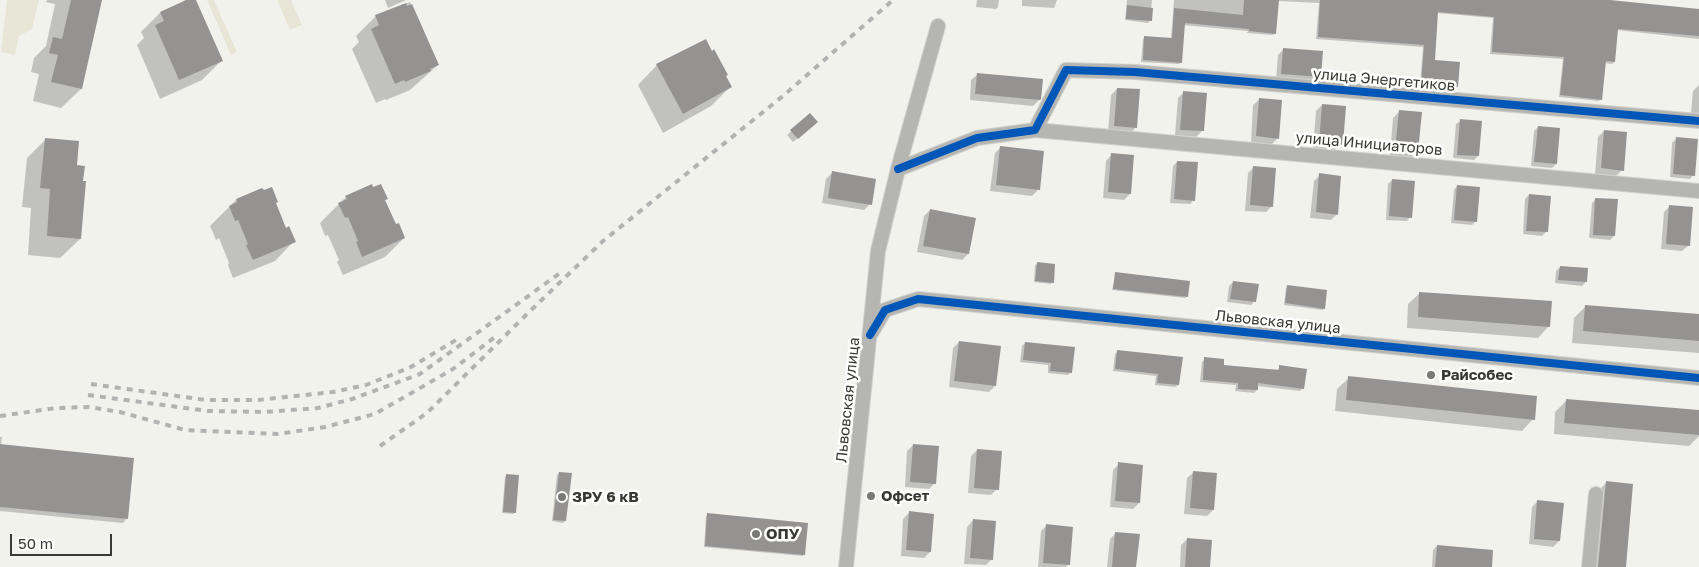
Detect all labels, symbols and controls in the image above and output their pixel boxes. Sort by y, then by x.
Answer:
street label: улица Энергетиков [1312,65,1456,95]
street label: улица Инициаторов [1295,129,1443,159]
street label: Львовская улица [1214,306,1342,338]
street label: Львовская улица [832,336,864,464]
place label: Райсобес [1441,366,1513,384]
marker: Райсобес [1425,369,1437,381]
place label: Офсет [881,487,929,505]
place label: ЗРУ 6 кВ [572,488,639,506]
marker: Офсет [865,490,877,502]
marker: ЗРУ 6 кВ [556,491,568,503]
scale bar [12,524,115,556]
place label: ОПУ [766,525,799,543]
marker: ОПУ [750,528,762,540]
text: 50 m [18,534,53,552]

